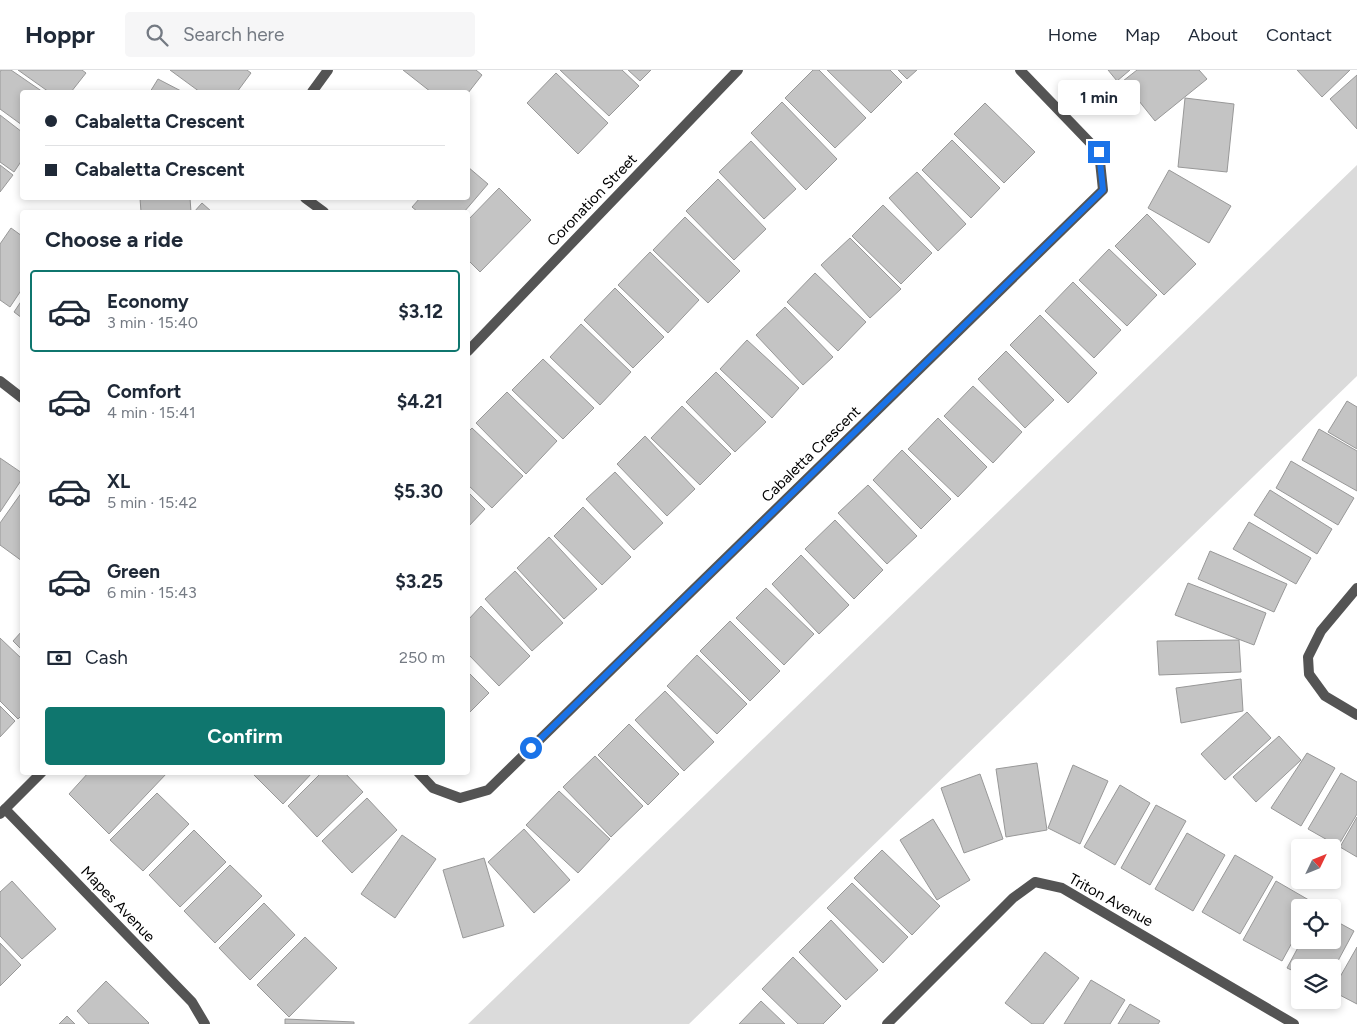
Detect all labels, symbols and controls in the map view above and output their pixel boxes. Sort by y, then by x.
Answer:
search box [125,12,475,57]
text: Hoppr [25,20,95,49]
icon: search [143,21,171,49]
text: Search here [183,23,284,46]
text: Home [1048,24,1097,46]
text: Map [1125,24,1160,46]
text: About [1188,24,1238,46]
text: Contact [1266,24,1332,46]
callout: 1 min [1058,79,1140,114]
text: 1 min [1080,88,1118,107]
text: Cabaletta Crescent [75,110,245,133]
route end [1088,141,1110,163]
street label: Coronation Street [543,150,641,250]
text: Cabaletta Crescent [75,158,245,181]
text: Choose a ride [45,226,183,253]
icon: car [47,289,92,334]
text: Economy [107,290,189,313]
text: $3.12 [398,300,443,323]
text: 3 min · 15:40 [107,313,198,332]
icon: car [47,379,92,424]
text: Comfort [107,380,182,403]
text: $4.21 [397,390,443,413]
street label: Cabaletta Crescent [758,402,864,506]
text: 4 min · 15:41 [107,403,196,422]
icon: car [47,469,92,514]
text: XL [107,470,130,493]
text: $5.30 [394,480,443,503]
text: 5 min · 15:42 [107,493,197,512]
icon: car [47,559,92,604]
text: Green [107,560,160,583]
text: $3.25 [395,570,443,593]
text: 6 min · 15:43 [107,583,197,602]
icon: cash [45,644,73,672]
text: Cash [85,646,128,669]
text: 250 m [399,648,445,667]
button: Confirm [45,707,445,765]
route start [520,737,542,759]
north arrow [1291,839,1341,889]
map controls [1291,839,1341,1009]
street label: Mapes Avenue [77,862,159,946]
street label: Triton Avenue [1066,870,1156,930]
button: locate [1291,899,1341,949]
button: layers [1291,959,1341,1009]

